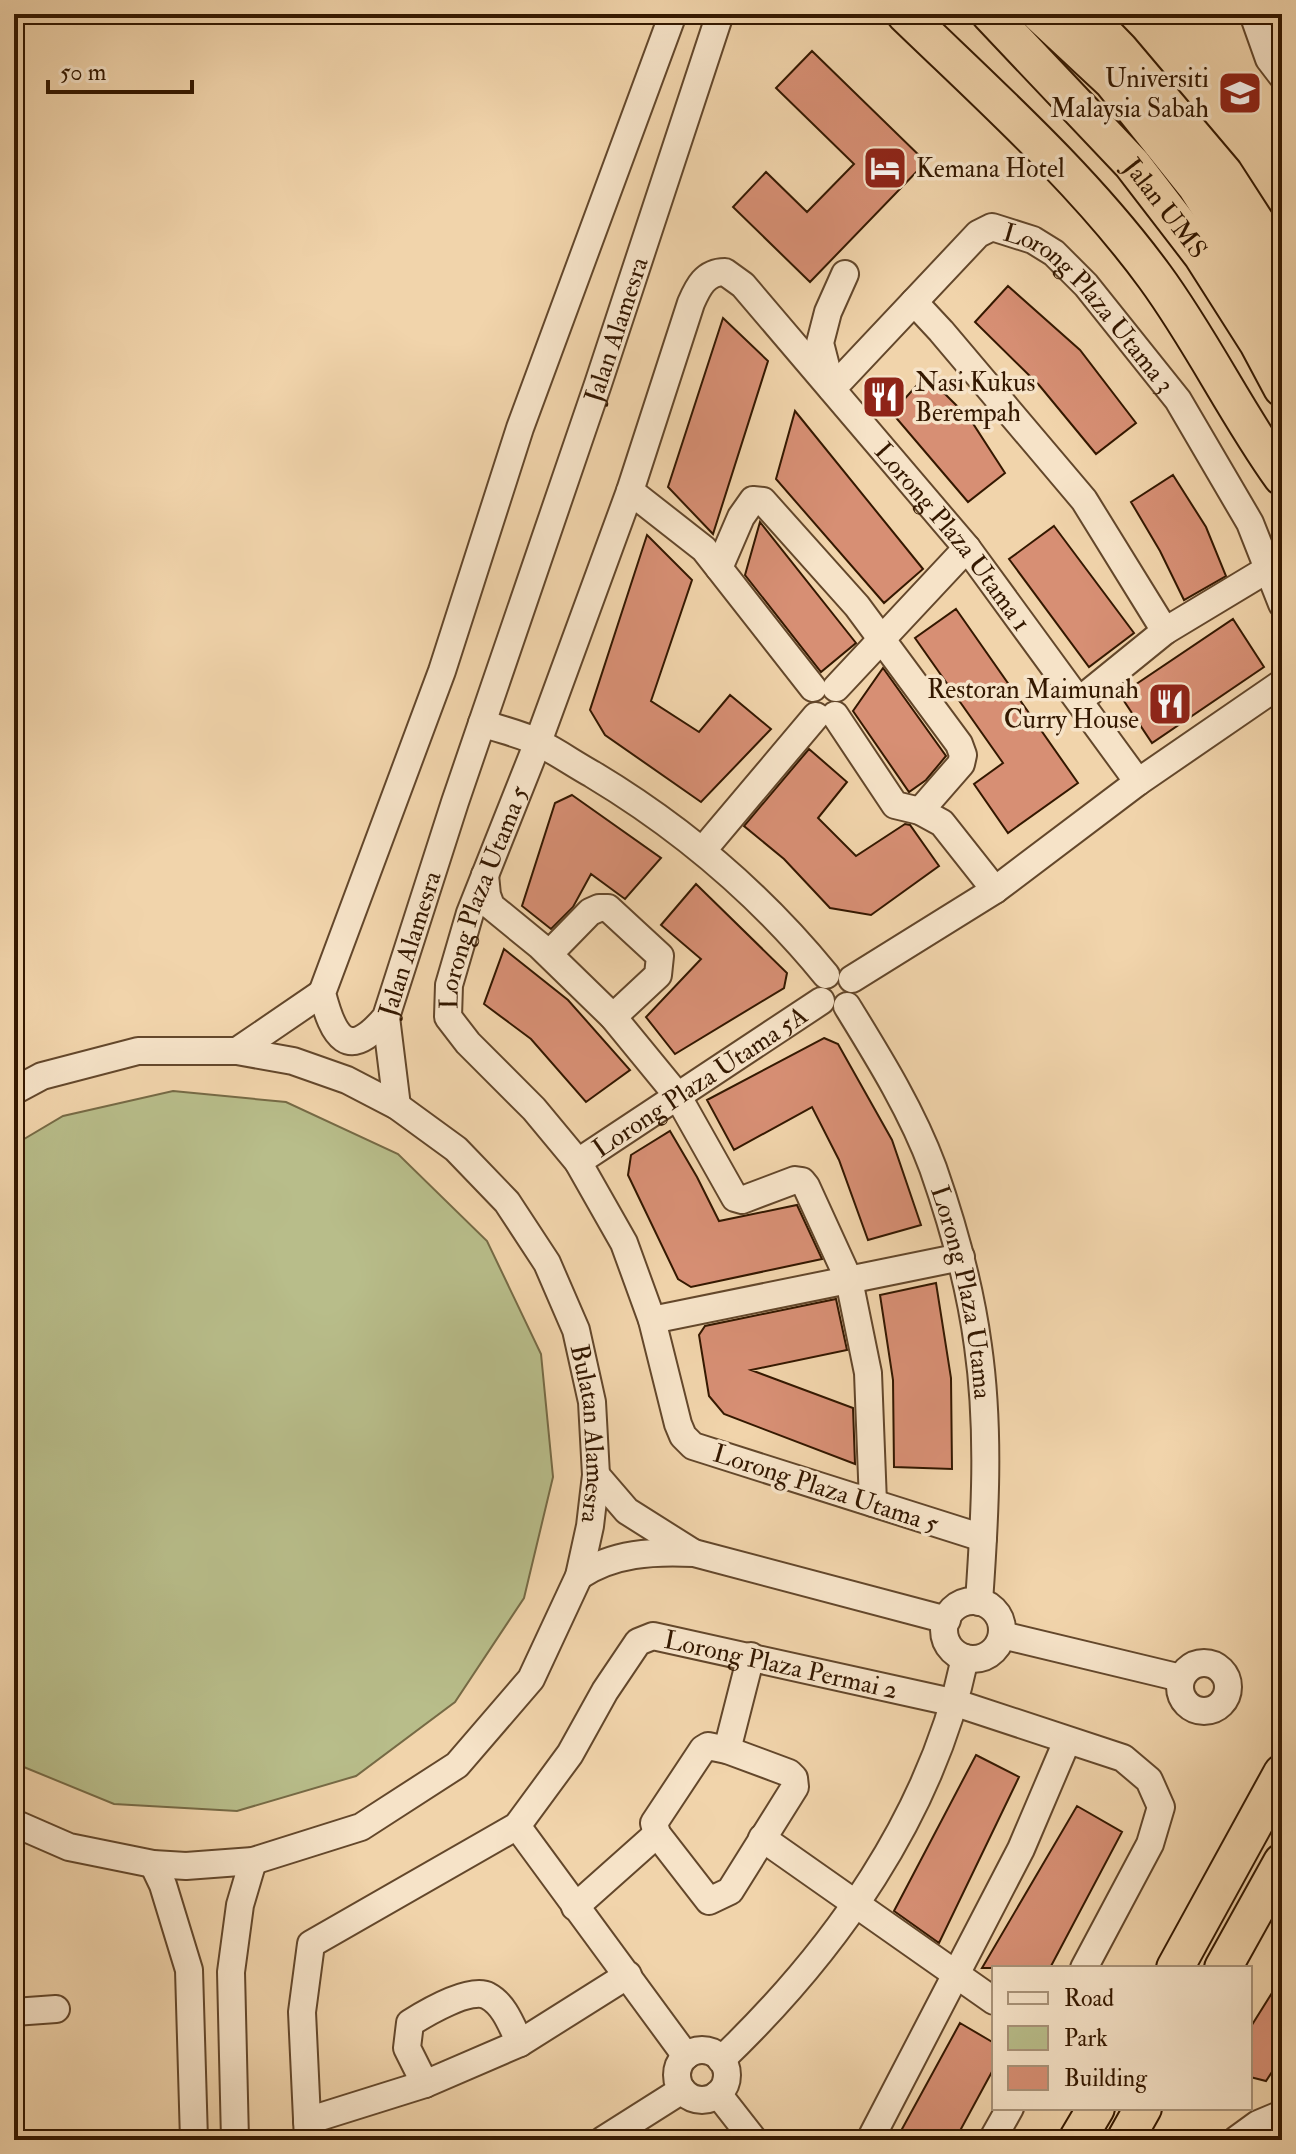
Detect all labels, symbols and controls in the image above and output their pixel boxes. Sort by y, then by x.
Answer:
scale bar [48,44,192,94]
text: 50 m [60,57,107,88]
place label: Universiti Malaysia Sabah [1051,63,1209,125]
school or university icon: Universiti Malaysia Sabah [1216,69,1264,117]
hotel icon: Kemana Hotel [861,144,909,192]
street label: Jalan UMS [1116,151,1214,265]
place label: Kemana Hotel [916,153,1065,185]
street label: Lorong Plaza Utama 3 [999,217,1181,400]
street label: Jalan Alamesra [578,253,656,408]
place label: Nasi Kukus Berempah [915,367,1036,430]
restaurant icon: Nasi Kukus Berempah [860,373,908,421]
street label: Lorong Plaza Utama 1 [867,436,1037,638]
place label: Restoran Maimunah Curry House [927,674,1139,736]
restaurant icon: Restoran Maimunah Curry House [1146,680,1194,728]
street label: Lorong Plaza Utama 5 [433,781,536,1010]
street label: Jalan Alamesra [372,867,449,1022]
street label: Lorong Plaza Utama 5A [587,999,814,1165]
street label: Lorong Plaza Utama [923,1182,998,1401]
street label: Bulatan Alamesra [563,1341,611,1525]
street label: Lorong Plaza Utama 5 [709,1437,943,1541]
street label: Lorong Plaza Permai 2 [661,1624,901,1707]
legend [992,1966,1252,2110]
text: Road [1064,1983,1114,2014]
text: Park [1064,2023,1108,2054]
text: Building [1064,2063,1148,2094]

